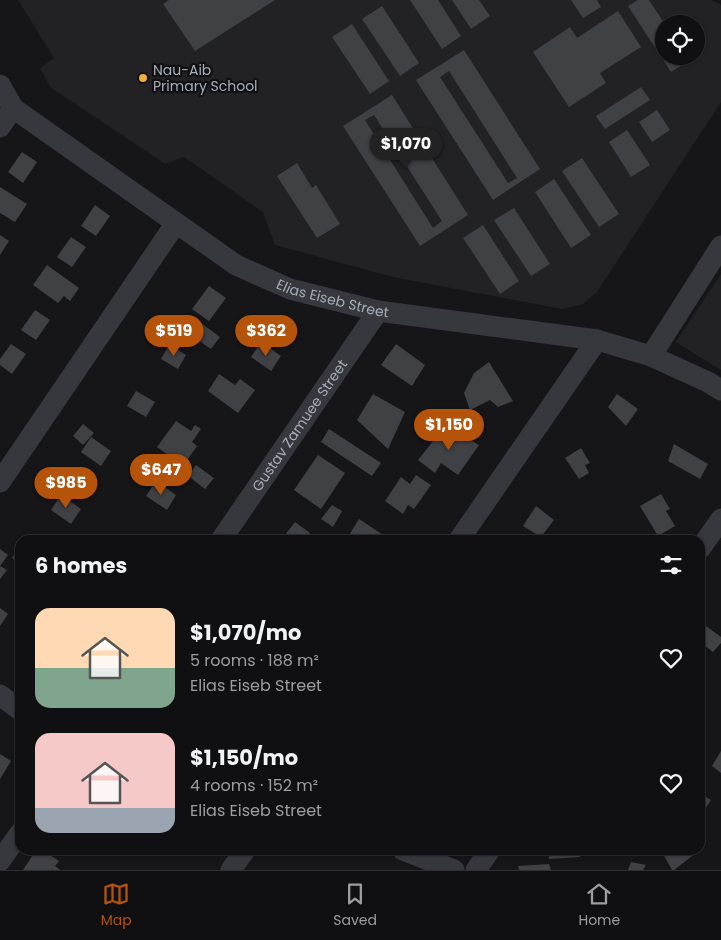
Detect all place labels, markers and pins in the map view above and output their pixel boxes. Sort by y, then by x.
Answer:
place label: Nau-Aib Primary School [153,60,258,96]
marker: Nau-Aib Primary School [137,72,149,84]
pin: $1,070 [365,128,447,170]
pin: $519 [144,314,204,357]
pin: $362 [236,314,296,357]
pin: $1,150 [408,408,490,451]
pin: $647 [131,454,191,496]
pin: $985 [36,466,96,509]

